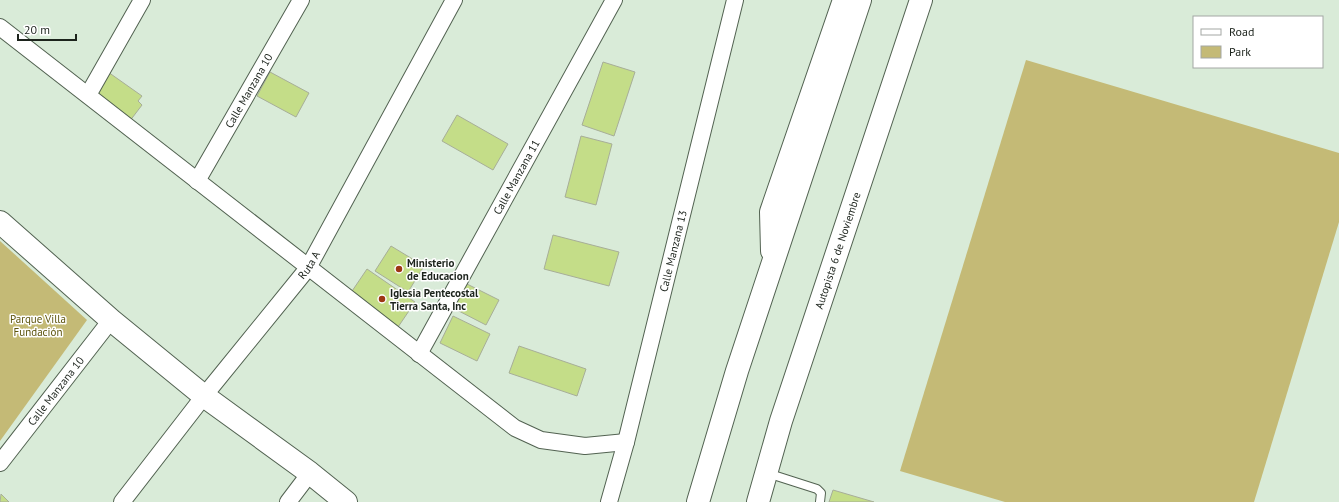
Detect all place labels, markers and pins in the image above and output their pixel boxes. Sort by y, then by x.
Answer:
place label: Ministerio de Educacion [407,256,469,283]
marker: Ministerio de Educacion [394,264,404,274]
place label: Iglesia Pentecostal Tierra Santa, Inc [390,286,479,313]
marker: Iglesia Pentecostal Tierra Santa, Inc [377,294,387,304]

